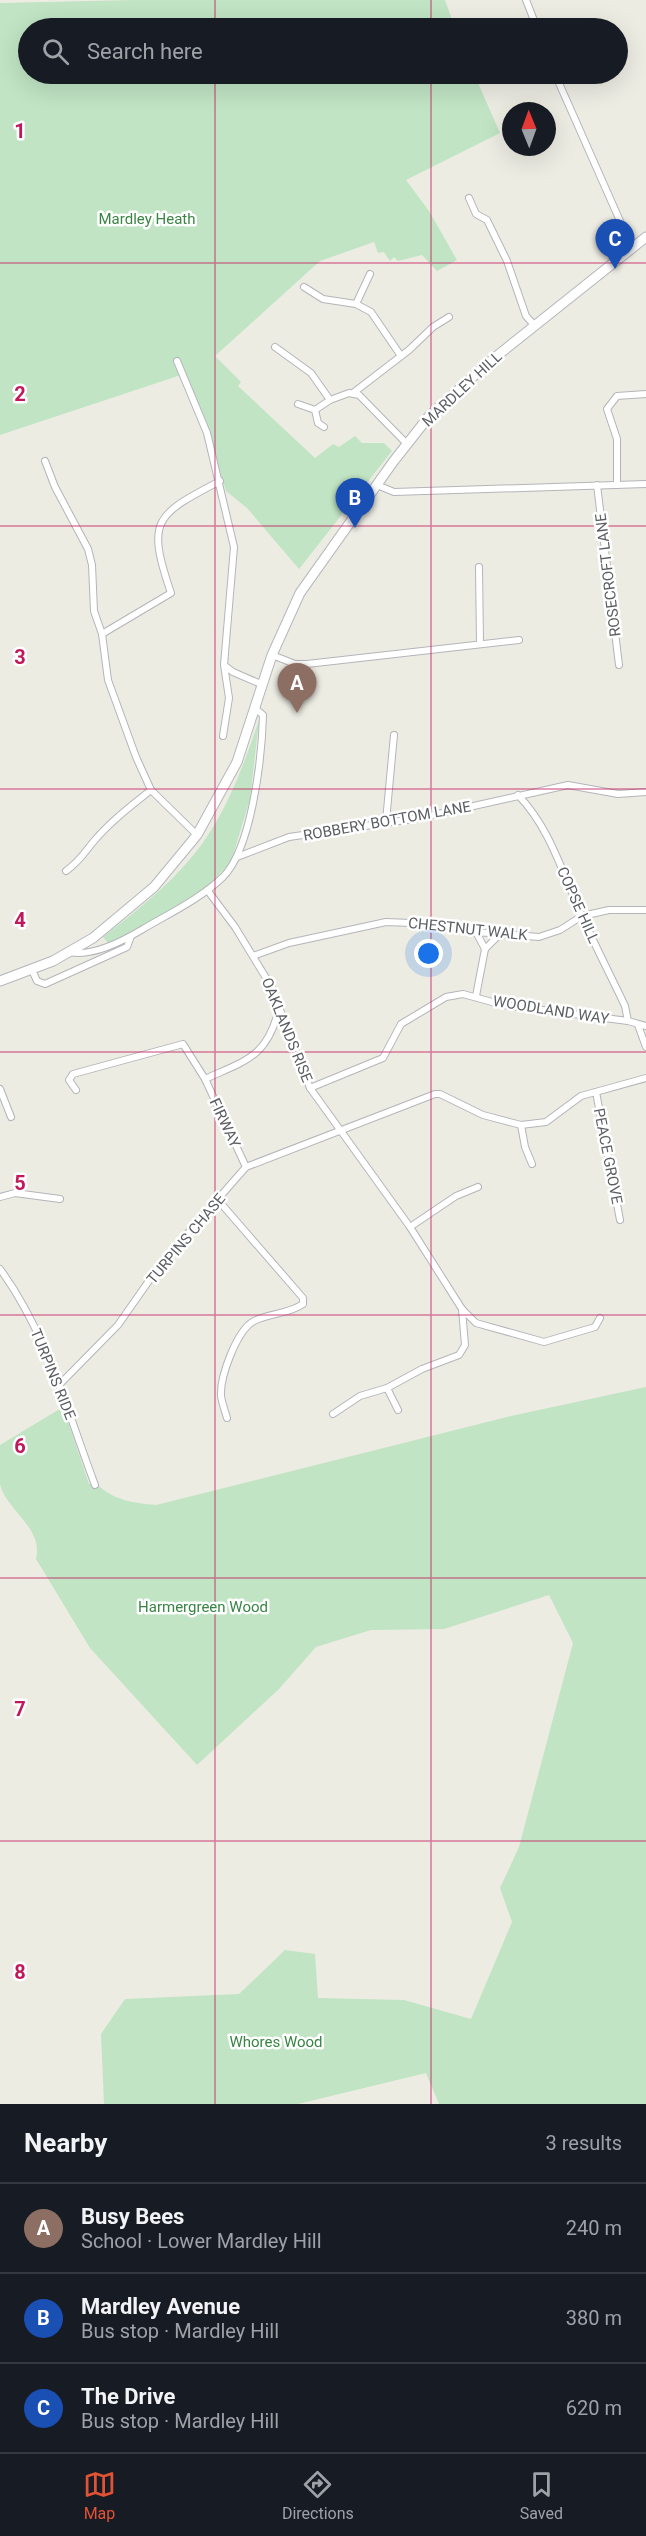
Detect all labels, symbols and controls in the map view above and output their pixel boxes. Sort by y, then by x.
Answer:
search box [18,18,628,84]
icon: search [39,35,72,68]
text: Search here [87,39,203,64]
north arrow [502,102,556,156]
text: 1 [14,119,26,143]
park label: Mardley Heath [99,210,195,228]
pin: C [596,220,634,269]
street label: MARDLEY HILL [418,348,506,430]
text: 2 [14,382,26,406]
pin: B [336,478,374,528]
street label: ROSECROFT LANE [591,512,625,638]
text: 3 [14,645,26,669]
pin: A [278,664,316,713]
street label: ROBBERY BOTTOM LANE [302,797,473,845]
street label: COPSE HILL [553,864,603,946]
text: 4 [14,908,26,932]
street label: CHESTNUT WALK [407,914,529,944]
your location [414,939,443,968]
street label: OAKLANDS RISE [258,975,316,1085]
street label: WOODLAND WAY [492,992,610,1028]
street label: FIRWAY [206,1095,244,1151]
street label: PEACE GROVE [590,1106,626,1206]
text: 5 [14,1171,26,1195]
street label: TURPINS CHASE [143,1190,229,1288]
street label: TURPINS RIDE [27,1326,80,1423]
text: 6 [14,1434,26,1458]
park label: Harmergreen Wood [138,1598,268,1616]
text: 7 [14,1697,26,1721]
text: 8 [14,1960,26,1984]
park label: Whores Wood [229,2033,323,2051]
text: Nearby [24,2128,107,2158]
text: 3 results [546,2131,622,2155]
text: Busy Bees [81,2204,184,2229]
text: A [37,2216,50,2240]
text: 240 m [566,2216,622,2240]
text: School · Lower Mardley Hill [81,2229,322,2253]
text: Mardley Avenue [81,2294,240,2319]
text: B [37,2306,50,2330]
text: 380 m [566,2306,622,2330]
text: Bus stop · Mardley Hill [81,2319,279,2343]
text: The Drive [81,2384,175,2409]
text: C [37,2396,50,2420]
text: 620 m [566,2396,622,2420]
text: Bus stop · Mardley Hill [81,2409,279,2433]
tab: Map [83,2468,116,2523]
tab: Directions [282,2468,354,2523]
tab: Saved [520,2468,563,2523]

